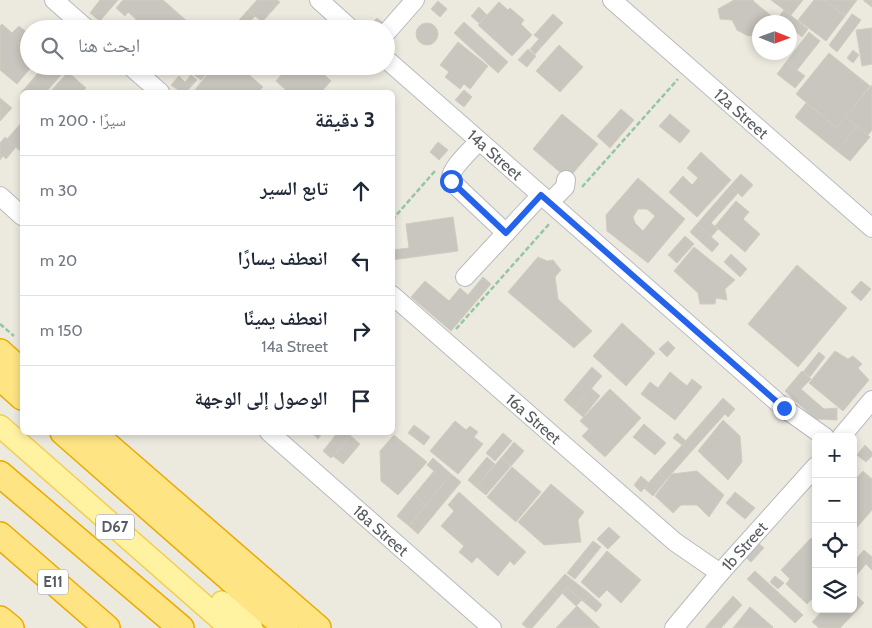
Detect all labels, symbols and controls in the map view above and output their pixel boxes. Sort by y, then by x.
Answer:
north arrow [752,15,797,60]
search box [20,20,395,75]
icon: search [38,34,66,62]
text: ابحث هنا [78,34,140,57]
street label: 12a Street [710,85,773,143]
text: 3 دقيقة [315,107,375,132]
text: سيرًا · 200 m [40,111,126,130]
street label: 14a Street [463,126,527,185]
route start [440,170,463,193]
text: تابع السير [260,177,328,200]
icon: ahead [347,177,375,205]
text: 30 m [40,181,77,200]
text: انعطف يسارًا [238,247,328,270]
icon: left [347,247,375,275]
text: 20 m [40,251,77,270]
text: انعطف يمينًا [243,307,328,330]
icon: right [347,317,375,345]
text: 150 m [40,321,83,340]
text: 14a Street [261,337,328,356]
text: الوصول إلى الوجهة [195,387,328,410]
icon: arrive [347,387,375,415]
street label: 16a Street [502,390,565,449]
route end [773,397,796,420]
map controls [812,433,857,613]
button: + [812,433,857,478]
button: − [812,478,857,523]
street label: 18a Street [349,501,413,561]
road number: D67 [96,514,134,540]
street label: 1b Street [718,518,772,575]
button: locate [812,523,857,568]
button: layers [812,568,857,613]
road number: E11 [38,570,68,594]

